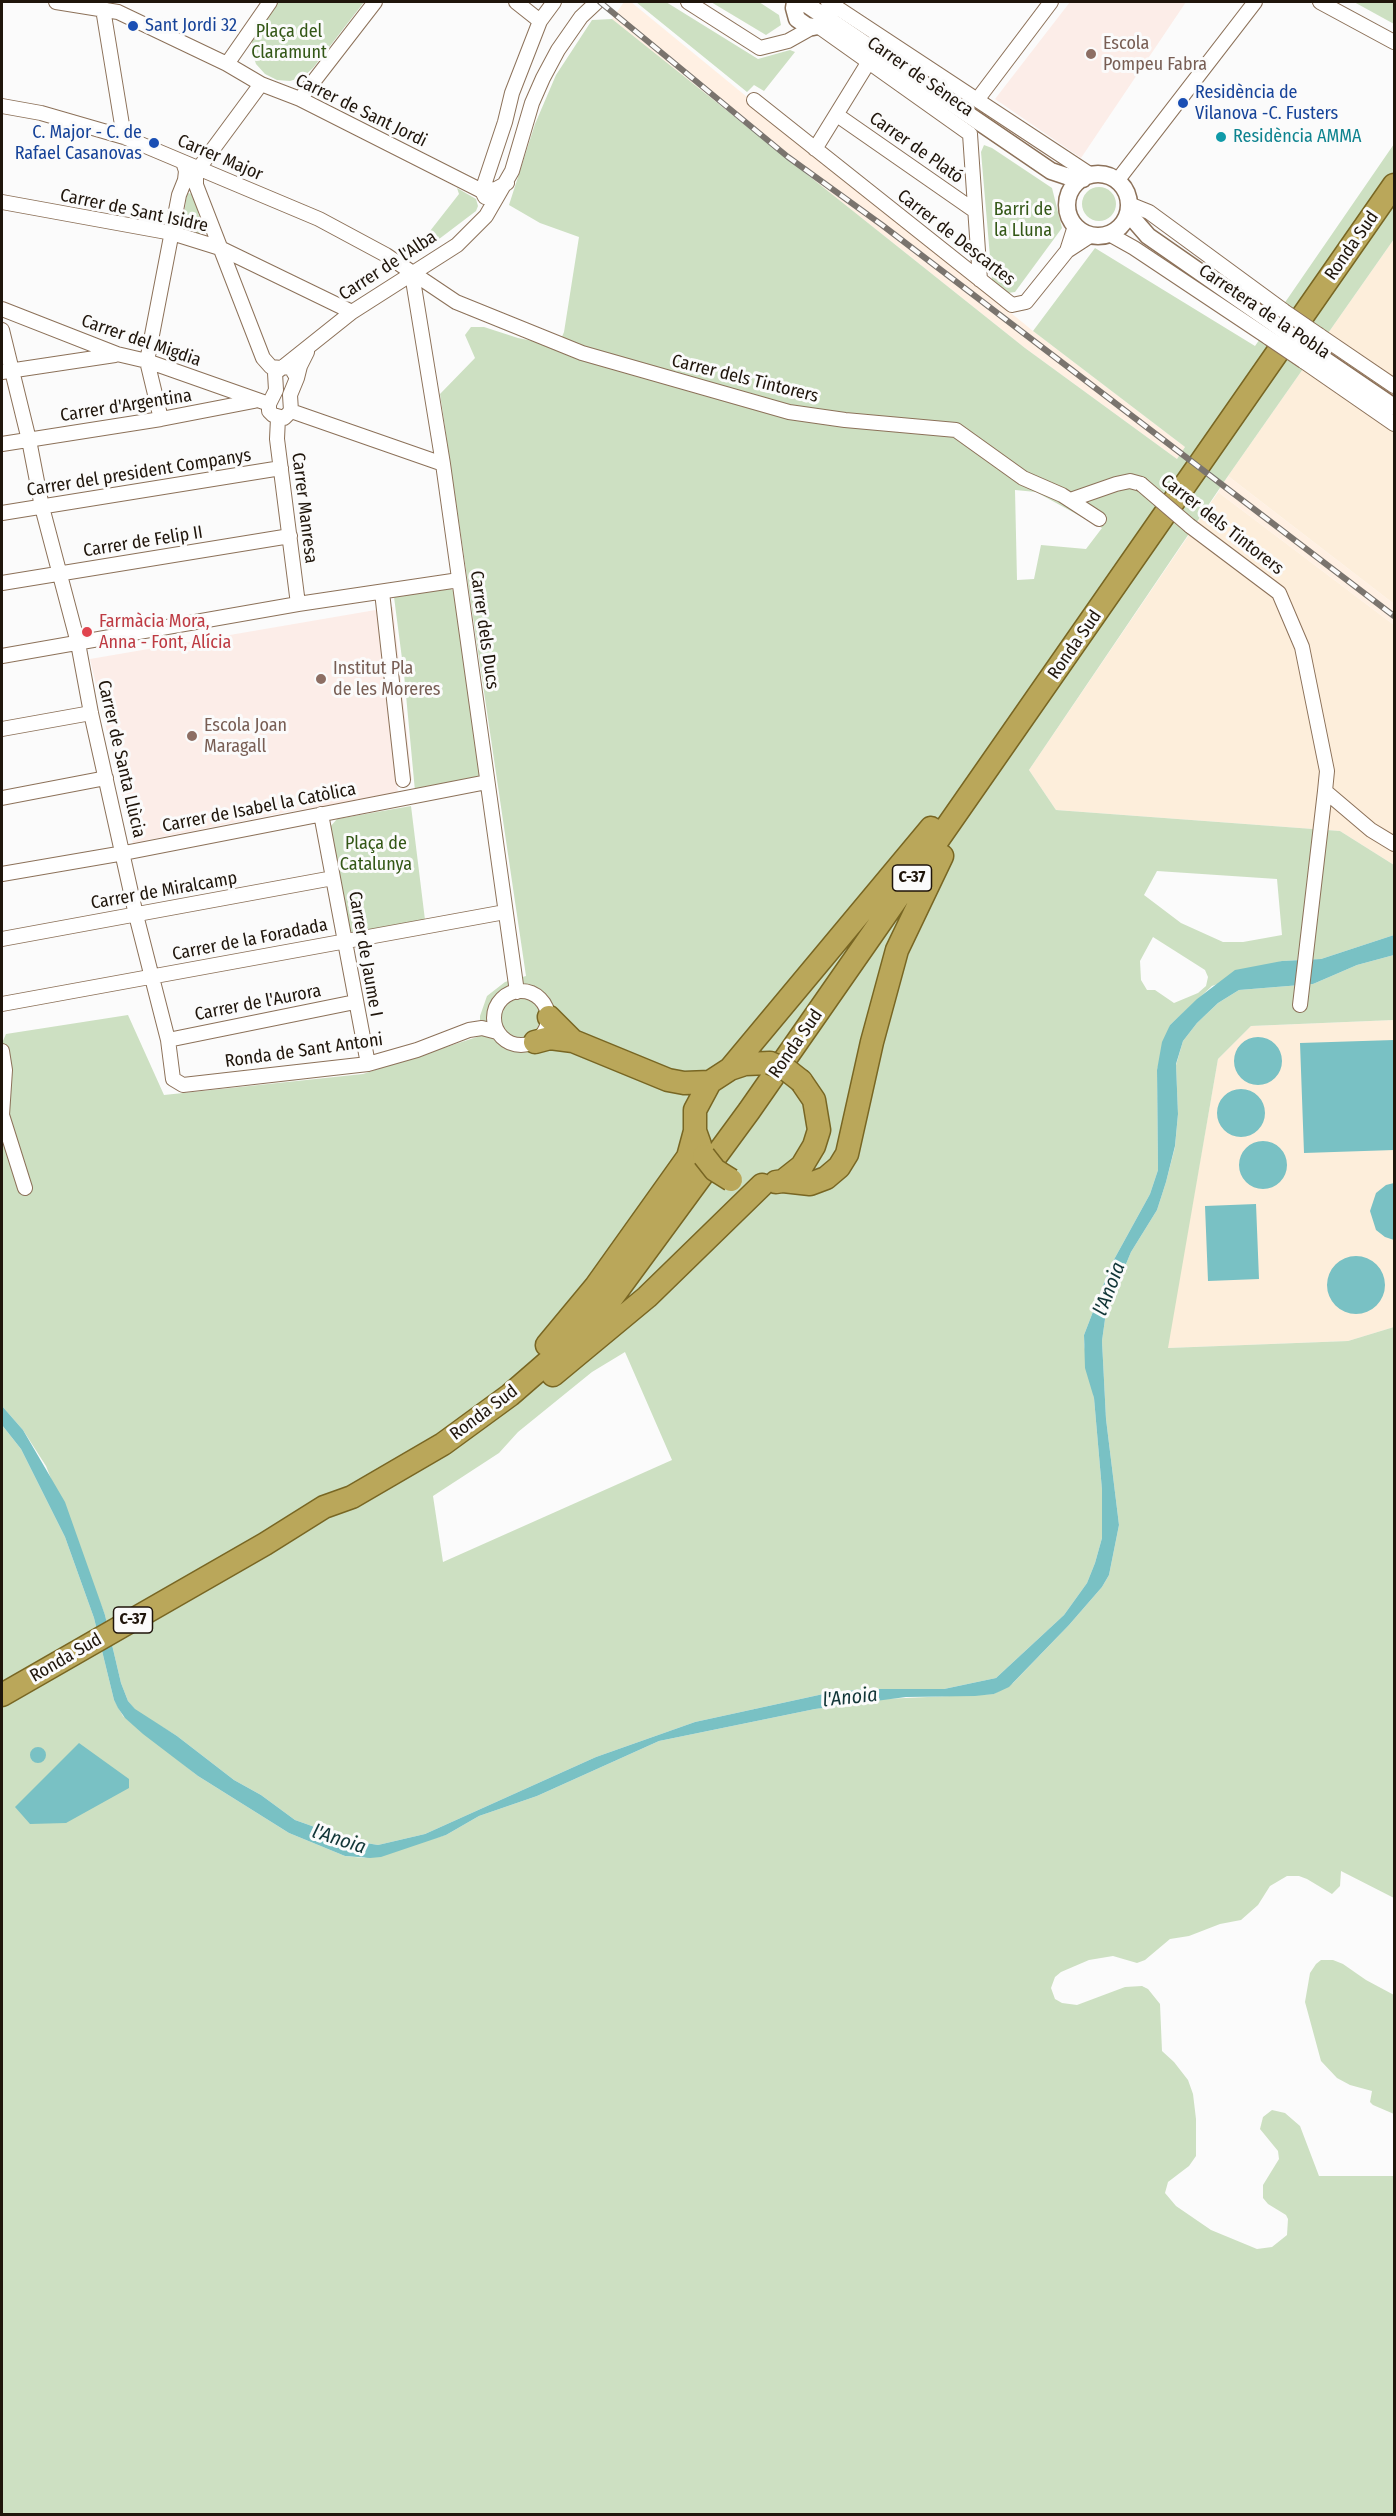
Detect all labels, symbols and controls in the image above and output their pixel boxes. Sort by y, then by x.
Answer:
place label: Sant Jordi 32 [145,15,237,37]
marker: Sant Jordi 32 [126,19,140,33]
park label: Plaça del Claramunt [251,21,327,63]
street label: Carrer de Sèneca [863,32,977,122]
place label: Escola Pompeu Fabra [1103,33,1207,76]
marker: Escola Pompeu Fabra [1084,47,1098,61]
street label: Carrer de Sant Jordi [292,70,430,152]
place label: Residència de Vilanova -C. Fusters [1195,82,1338,124]
marker: Residència de Vilanova -C. Fusters [1176,96,1190,110]
street label: Carrer de Plató [865,108,967,188]
place label: C. Major - C. de Rafael Casanovas [15,122,142,164]
place label: Residència AMMA [1233,126,1362,148]
street label: Carrer Major [174,130,266,186]
marker: Residència AMMA [1214,130,1228,144]
marker: C. Major - C. de Rafael Casanovas [147,136,161,150]
street label: Carrer de Sant Isidre [58,185,210,237]
street label: Carrer de Descartes [893,185,1019,291]
park label: Barri de la Lluna [994,199,1052,242]
street label: Ronda Sud [1320,207,1384,285]
street label: Carrer de l'Alba [335,226,441,306]
street label: Carretera de la Pobla [1194,260,1334,364]
street label: Carrer del Migdia [78,310,204,372]
street label: Carrer dels Tintorers [669,350,821,408]
street label: Carrer d'Argentina [59,385,193,427]
street label: Carrer del president Companys [25,445,253,501]
street label: Carrer Manresa [286,451,322,565]
street label: Carrer dels Tintorers [1156,470,1288,580]
street label: Carrer de Felip II [82,522,204,562]
street label: Carrer dels Ducs [465,569,503,691]
street label: Ronda Sud [1043,606,1107,684]
place label: Farmàcia Mora, Anna - Font, Alícia [99,611,231,654]
marker: Farmàcia Mora, Anna - Font, Alícia [80,625,94,639]
place label: Institut Pla de les Moreres [333,658,441,700]
marker: Institut Pla de les Moreres [314,672,328,686]
street label: Carrer de Santa Llùcia [92,678,150,840]
place label: Escola Joan Maragall [204,715,287,758]
marker: Escola Joan Maragall [185,729,199,743]
street label: Carrer de Isabel la Catòlica [160,779,358,837]
park label: Plaça de Catalunya [340,833,412,876]
road number: C-37 [892,865,932,891]
street label: Carrer de Miralcamp [89,868,239,914]
street label: Carrer de Jaume I [343,890,387,1018]
street label: Carrer de la Foradada [170,914,330,966]
street label: Carrer de l'Aurora [193,980,323,1026]
street label: Ronda Sud [764,1005,828,1083]
street label: Ronda de Sant Antoni [224,1029,384,1073]
water label: l'Anoia [1089,1259,1131,1319]
street label: Ronda Sud [446,1381,522,1445]
road number: C-37 [114,1607,152,1633]
street label: Ronda Sud [26,1629,106,1687]
water label: l'Anoia [821,1683,879,1713]
water label: l'Anoia [309,1820,369,1860]

